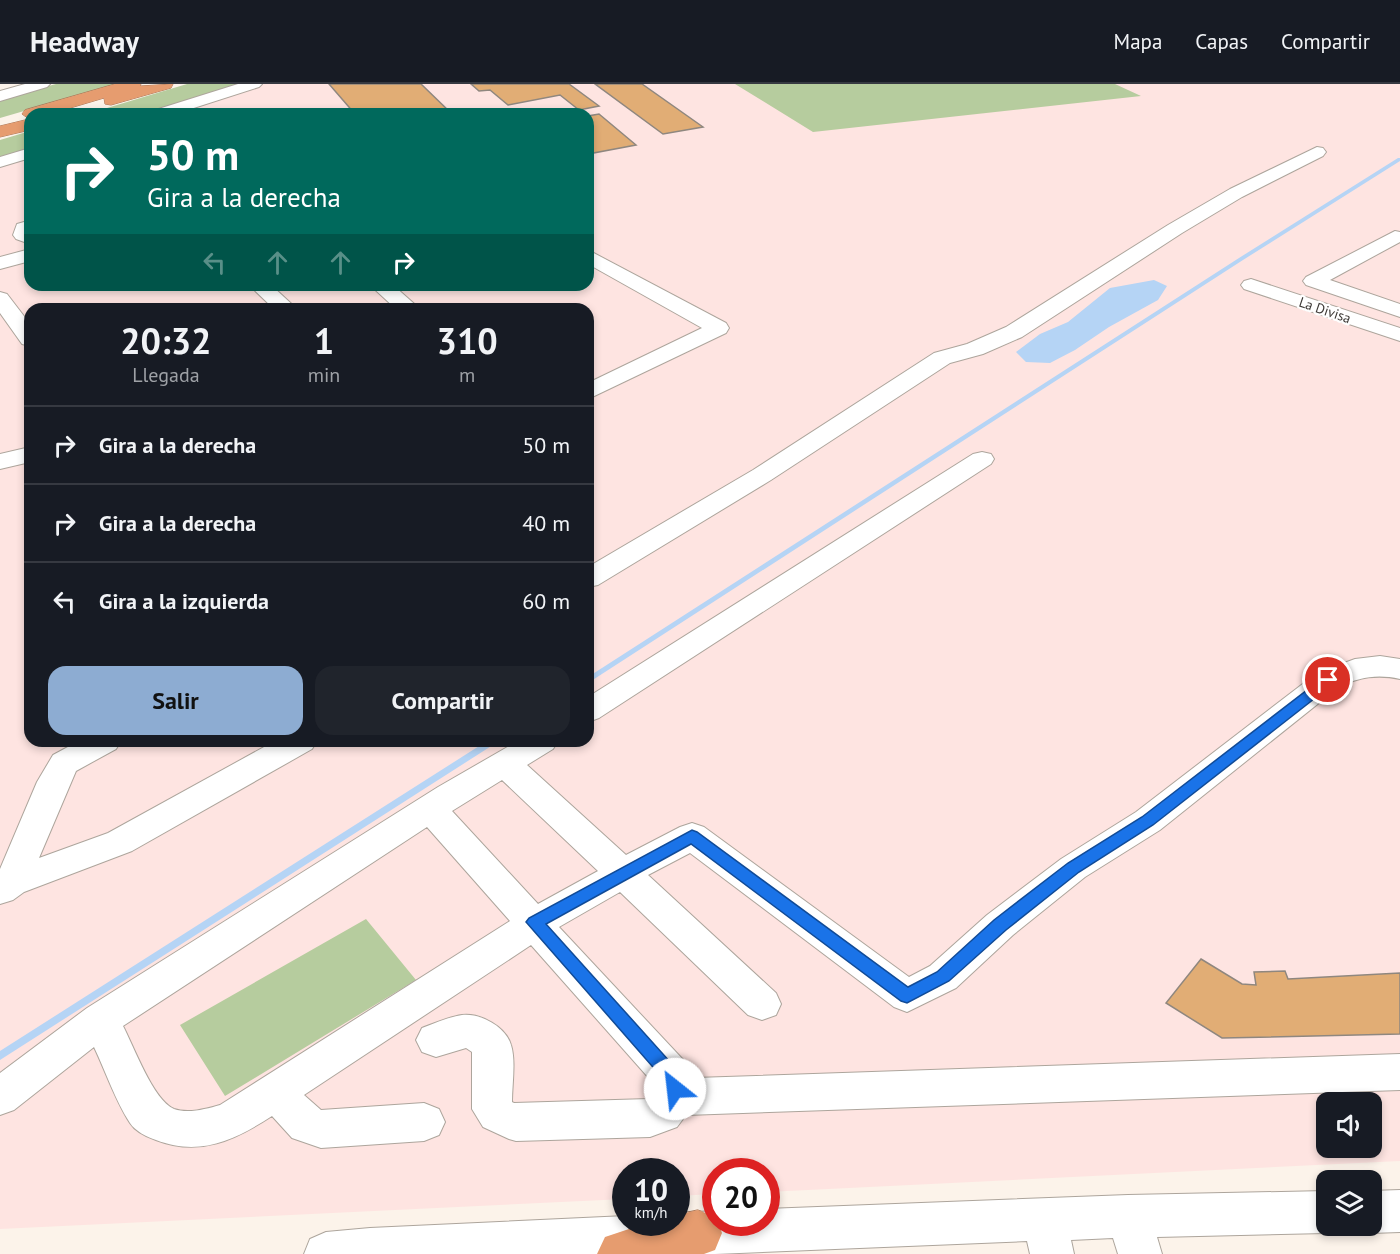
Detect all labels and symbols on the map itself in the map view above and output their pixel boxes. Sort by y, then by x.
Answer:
street label: La Divisa [1297,293,1353,327]
pin [1302,654,1353,705]
position arrow [643,1057,707,1121]
speed limit sign: 20 [702,1158,780,1236]

